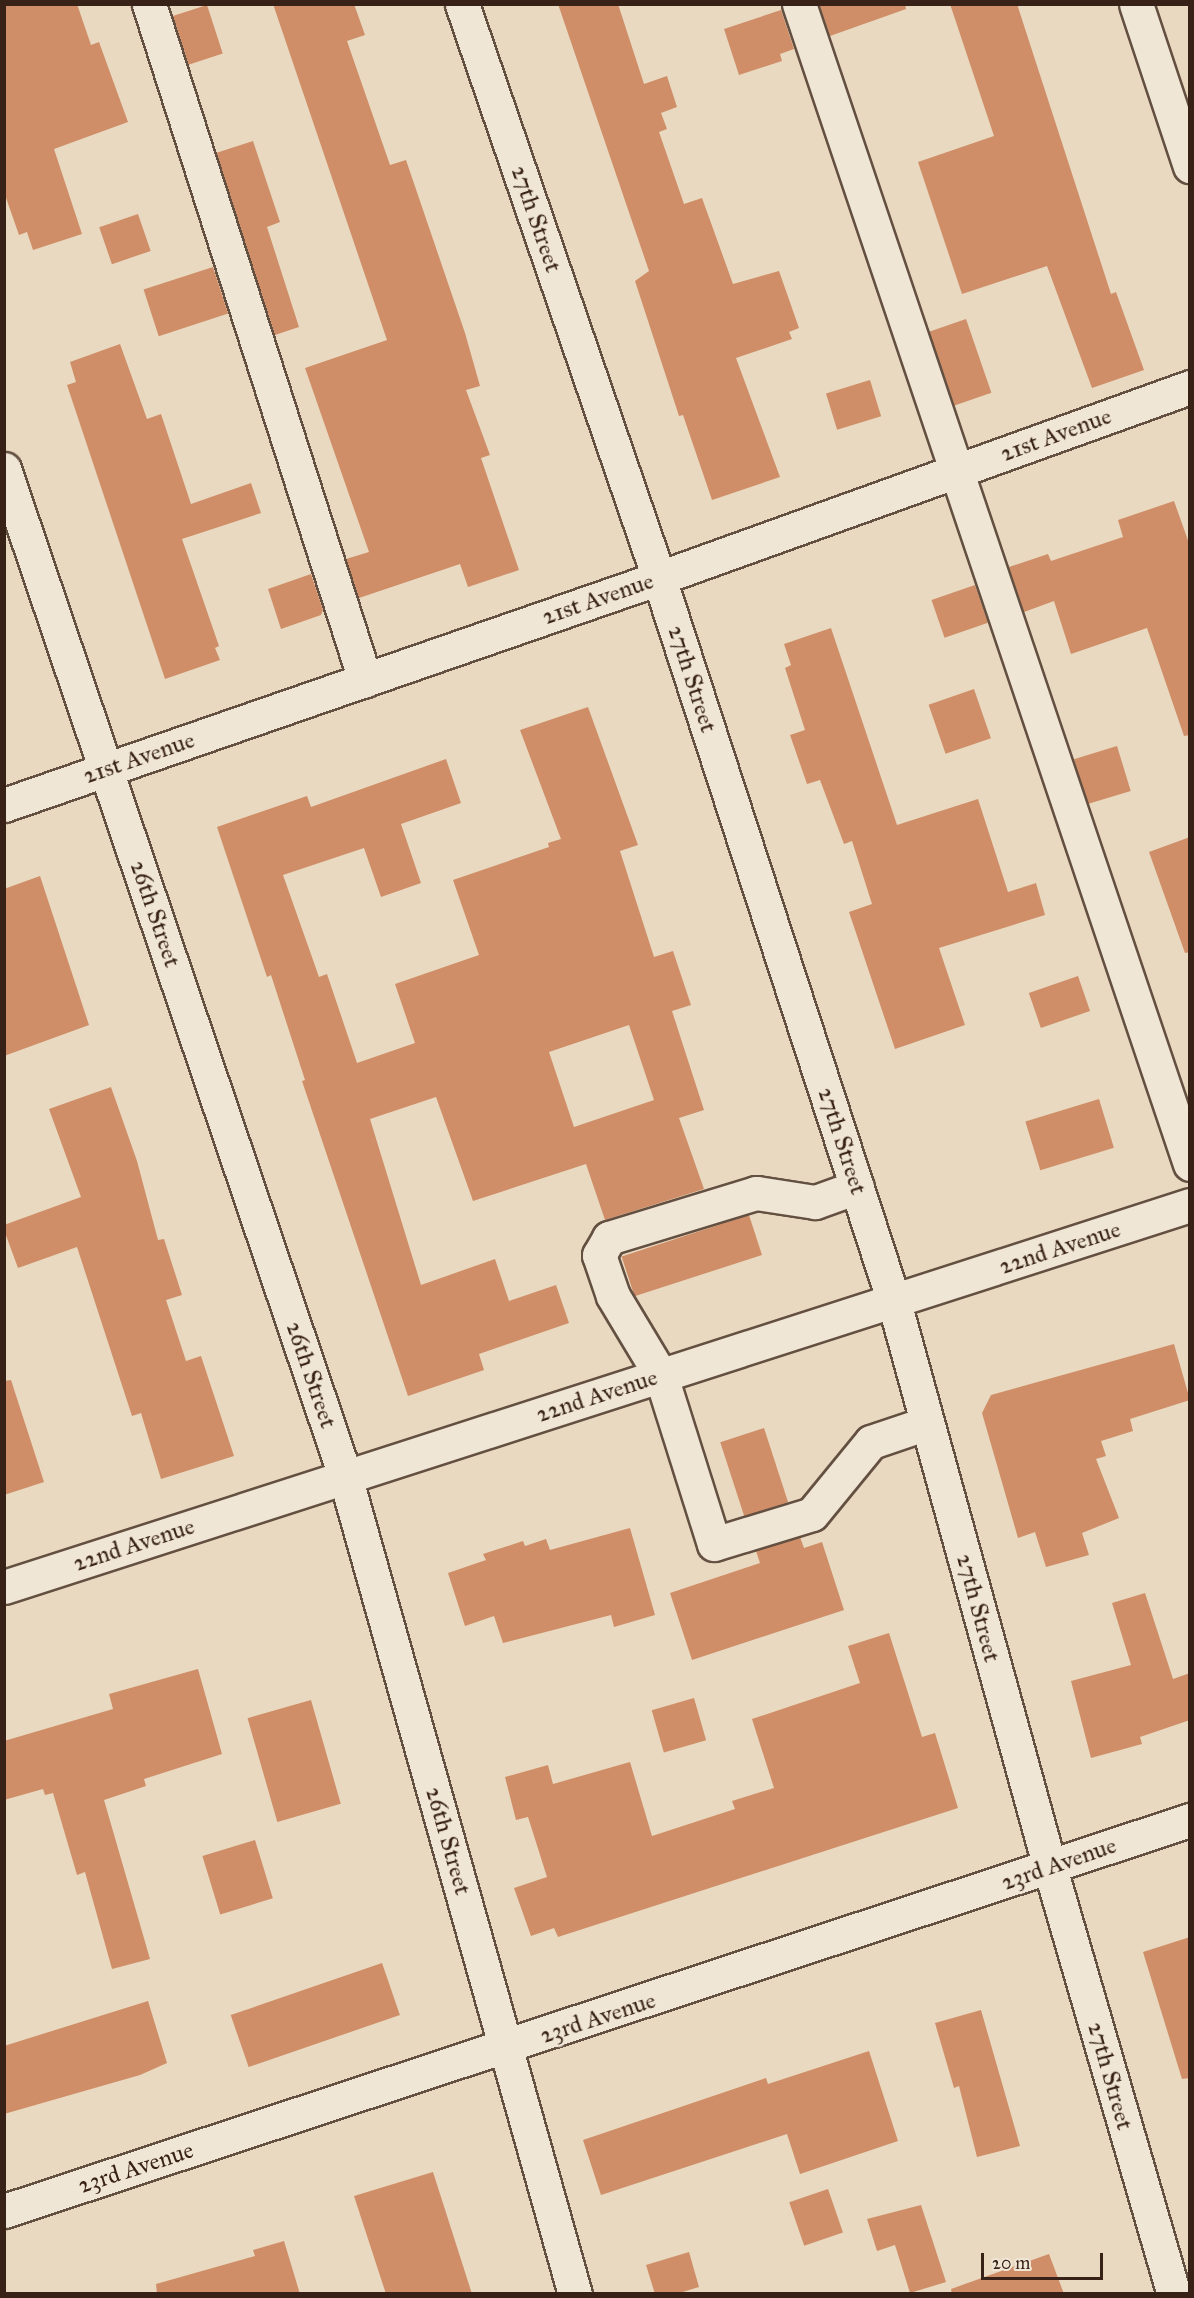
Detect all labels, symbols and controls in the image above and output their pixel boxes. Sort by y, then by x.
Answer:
street label: 27th Street [504,162,568,276]
street label: 21st Avenue [997,402,1115,468]
street label: 21st Avenue [539,567,657,631]
street label: 27th Street [661,622,723,736]
street label: 21st Avenue [80,726,198,790]
street label: 26th Street [123,857,187,971]
street label: 27th Street [811,1084,873,1198]
street label: 22nd Avenue [996,1215,1124,1281]
street label: 26th Street [279,1318,343,1432]
street label: 22nd Avenue [533,1363,661,1429]
street label: 22nd Avenue [70,1512,198,1578]
street label: 27th Street [950,1551,1006,1665]
street label: 26th Street [419,1784,477,1898]
street label: 23rd Avenue [998,1831,1120,1897]
street label: 23rd Avenue [537,1986,659,2050]
street label: 27th Street [1081,2019,1139,2133]
street label: 23rd Avenue [75,2136,197,2200]
scale bar [984,2241,1106,2279]
text: 20 m [992,2252,1030,2274]

